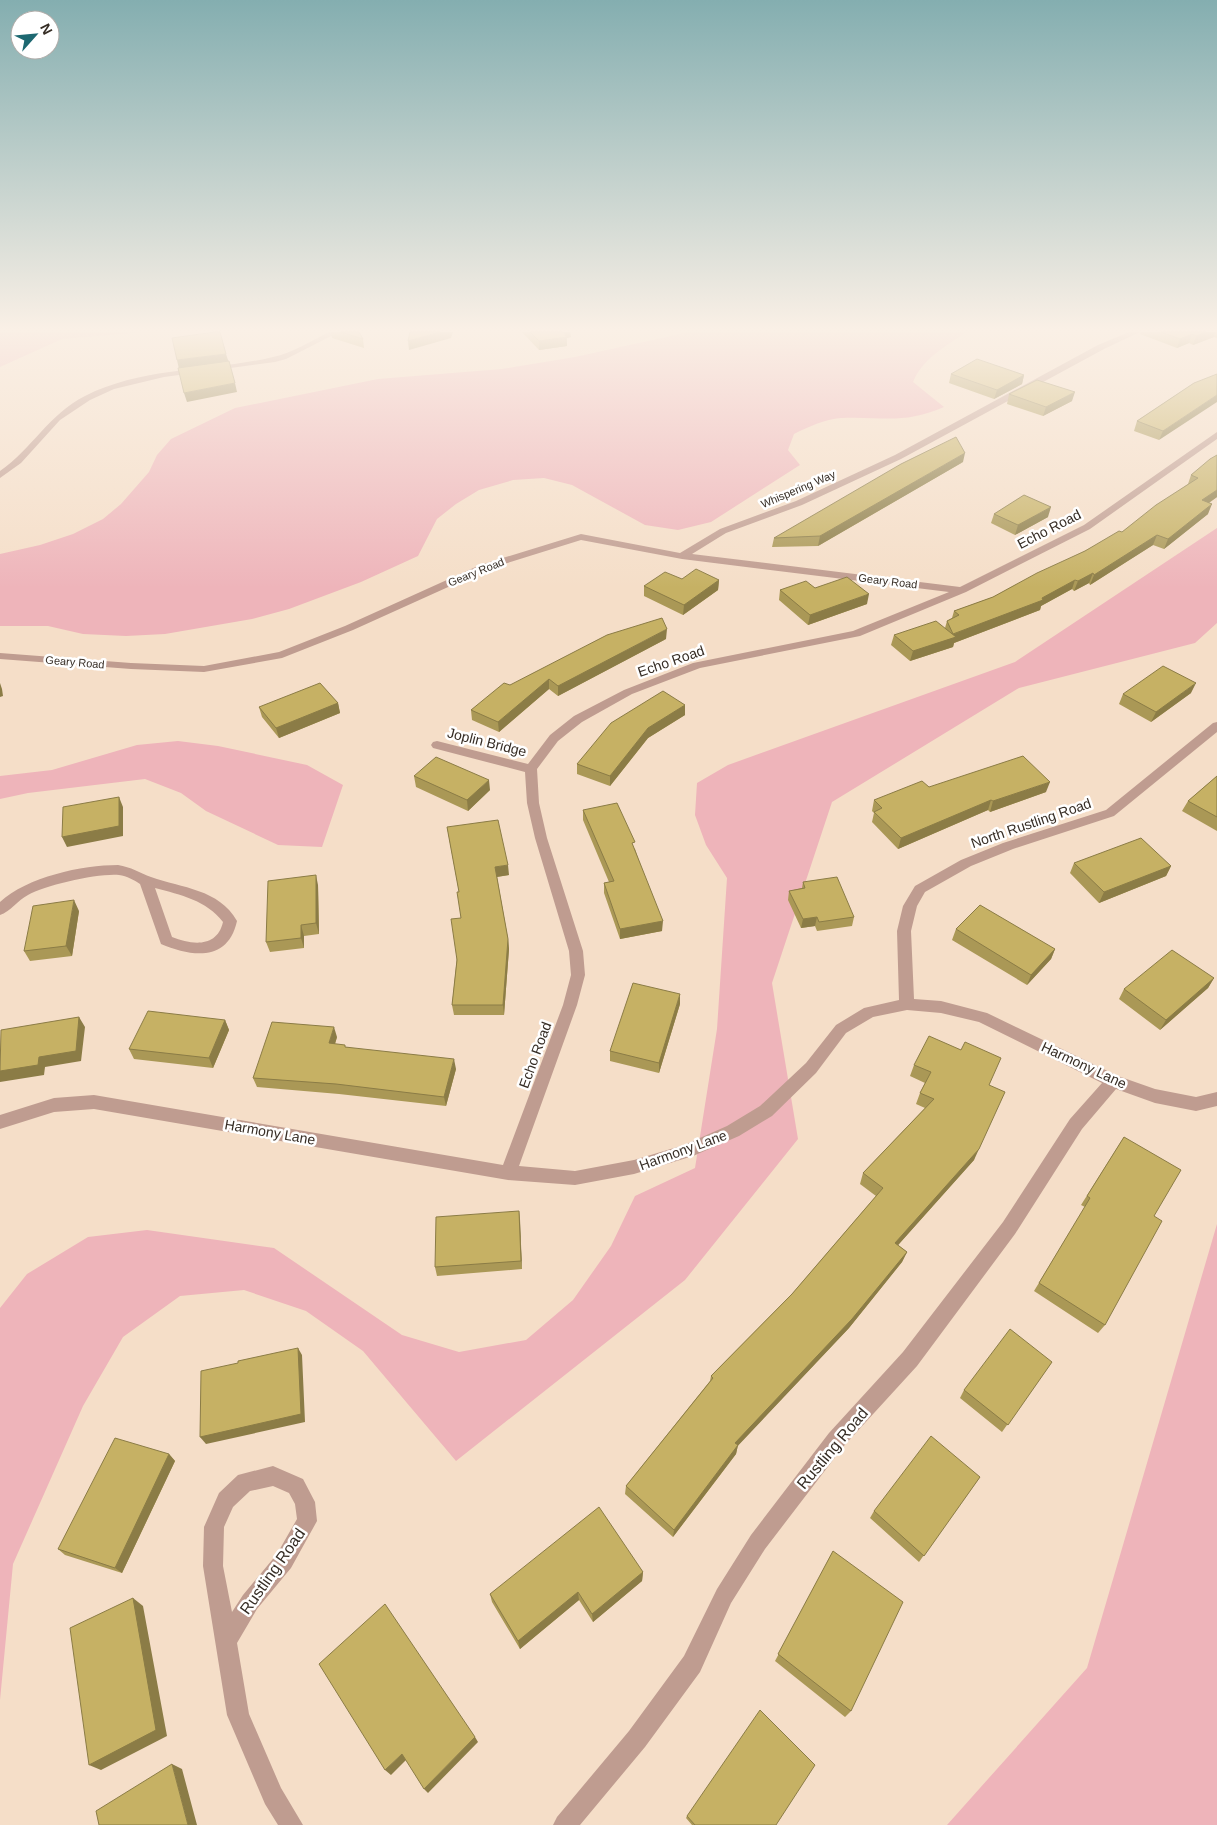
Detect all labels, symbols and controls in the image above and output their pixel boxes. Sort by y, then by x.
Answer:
north arrow [10,10,60,60]
text: N [37,21,56,37]
street label: Whispering Way [759,468,837,510]
street label: Echo Road [1015,506,1083,552]
street label: Geary Road [446,555,506,589]
street label: Geary Road [858,571,918,591]
street label: Echo Road [636,642,706,680]
street label: Geary Road [45,653,105,671]
street label: Joplin Bridge [446,724,528,760]
street label: North Rustling Road [969,795,1093,851]
street label: Echo Road [516,1020,554,1090]
street label: Harmony Lane [1039,1038,1129,1092]
street label: Harmony Lane [223,1116,317,1148]
street label: Harmony Lane [637,1127,729,1173]
street label: Rustling Road [794,1404,871,1492]
street label: Rustling Road [237,1525,308,1617]

